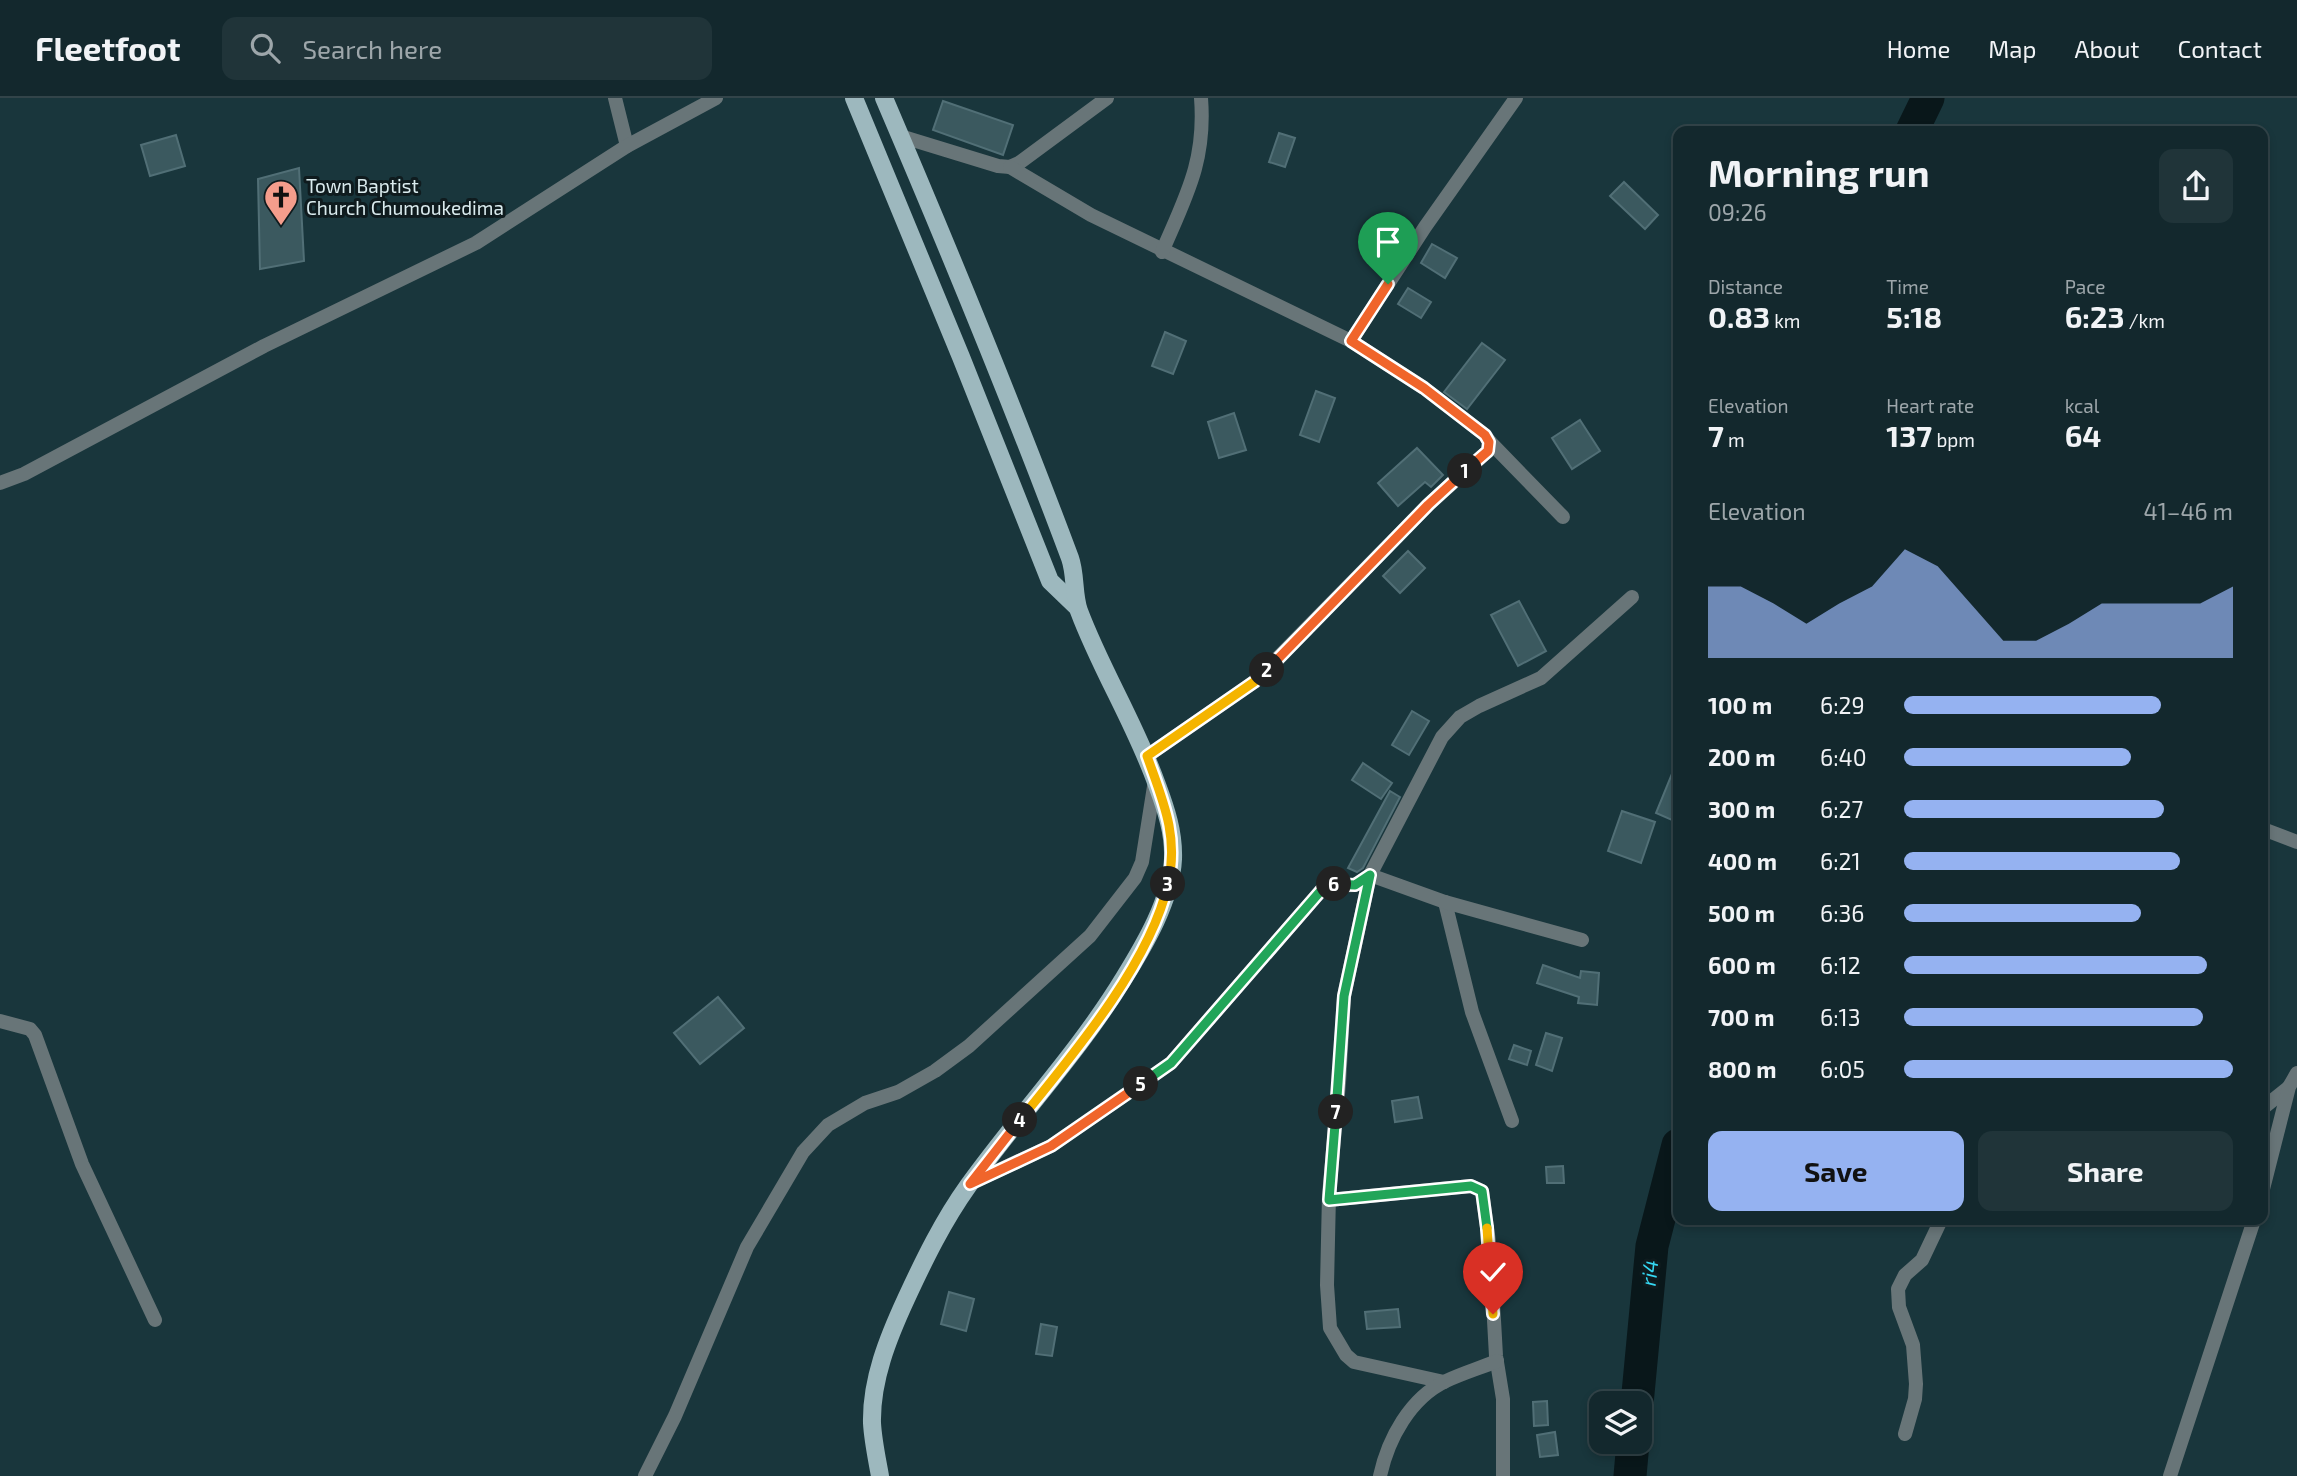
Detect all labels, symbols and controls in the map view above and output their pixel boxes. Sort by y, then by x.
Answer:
search box [222,17,712,80]
text: Fleetfoot [35,28,180,68]
icon: search [246,29,284,67]
text: Search here [302,33,442,64]
text: Home [1887,34,1950,63]
text: Map [1988,34,2036,63]
text: About [2074,34,2140,63]
text: Contact [2178,34,2262,63]
text: Morning run [1708,149,1929,195]
button: share [2159,149,2233,223]
place label: Town Baptist Church Chumoukedima [306,174,504,219]
church icon: Town Baptist Church Chumoukedima [262,178,300,227]
text: 09:26 [1708,198,1767,226]
pin [1358,212,1418,284]
icon: arrive [1369,223,1407,261]
text: Distance [1708,275,1783,298]
text: Time [1886,275,1929,298]
text: Pace [2065,275,2106,298]
text: 0.83 [1708,298,1770,334]
text: 5:18 [1886,298,1942,334]
text: 6:23 [2065,298,2125,334]
text: km [1770,309,1801,332]
text: /km [2125,309,2165,332]
text: Elevation [1708,394,1789,417]
text: Heart rate [1886,394,1974,417]
text: kcal [2065,394,2099,417]
text: 7 [1708,417,1724,453]
text: 137 [1886,417,1932,453]
text: 64 [2065,417,2101,453]
text: m [1724,428,1745,451]
text: bpm [1932,428,1975,451]
pin: 1 [1448,454,1482,488]
text: 1 [1460,459,1469,482]
text: Elevation [1708,497,1806,525]
text: 41–46 m [2144,497,2233,525]
pin: 2 [1250,652,1284,688]
text: 2 [1261,658,1272,681]
text: 100 m [1708,691,1772,719]
text: 6:29 [1820,691,1865,719]
text: 200 m [1708,743,1776,771]
text: 6:40 [1820,743,1867,771]
text: 300 m [1708,795,1775,823]
text: 6:27 [1820,795,1863,823]
text: 400 m [1708,847,1777,875]
text: 6:21 [1820,847,1861,875]
pin: 3 [1150,866,1186,902]
pin: 6 [1316,866,1352,902]
text: 3 [1162,872,1173,895]
text: 6 [1328,872,1339,895]
text: 500 m [1708,899,1775,927]
text: 6:36 [1820,899,1865,927]
text: 600 m [1708,951,1776,979]
text: 6:12 [1820,951,1861,979]
text: 700 m [1708,1003,1774,1031]
text: 6:13 [1820,1003,1861,1031]
text: 800 m [1708,1055,1777,1083]
text: 6:05 [1820,1055,1865,1083]
pin: 5 [1124,1066,1158,1102]
text: 5 [1135,1072,1146,1095]
pin: 7 [1318,1094,1354,1130]
text: 7 [1330,1100,1341,1123]
pin: 4 [1002,1102,1038,1138]
text: 4 [1013,1108,1026,1131]
button: Save [1708,1131,1964,1211]
button: Share [1978,1131,2233,1211]
pin [1463,1242,1523,1314]
icon: check [1474,1253,1512,1291]
water label: ri4 [1635,1258,1662,1287]
map controls [1589,1391,1652,1454]
button: layers [1589,1391,1652,1454]

